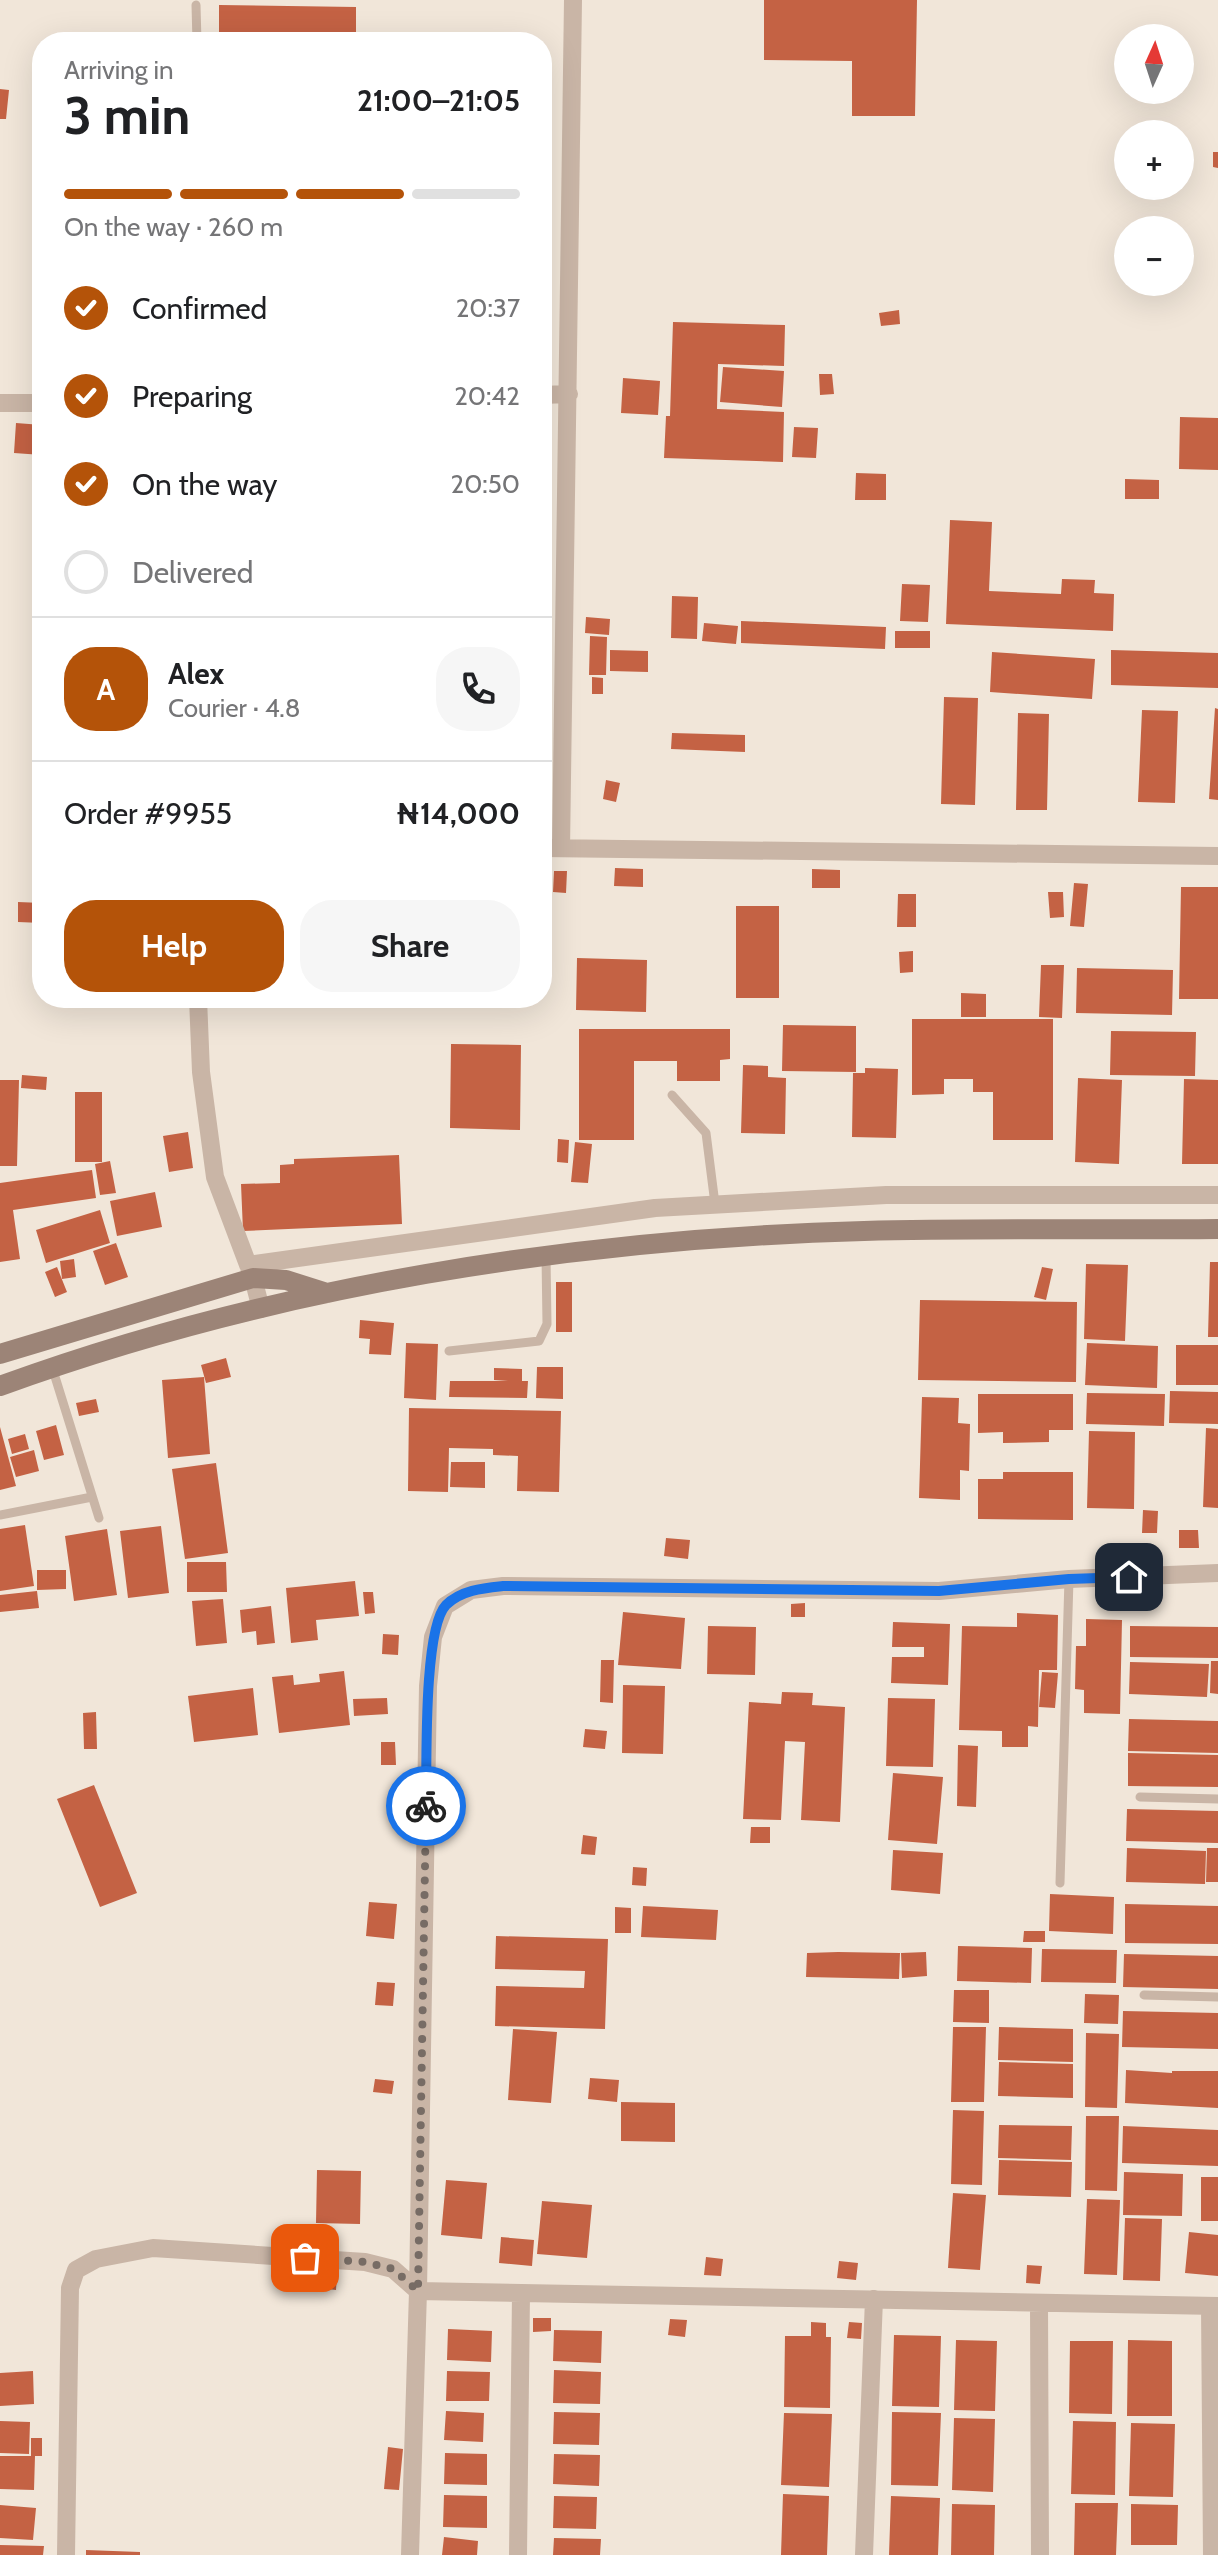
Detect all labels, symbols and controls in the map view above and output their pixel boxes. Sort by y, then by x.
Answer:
north arrow [1114,24,1194,104]
map controls [1114,24,1194,296]
text: Arriving in [64,54,174,86]
text: 21:00–21:05 [357,82,520,119]
text: 3 min [64,84,190,147]
button: + [1114,120,1194,200]
text: On the way · 260 m [64,211,283,243]
button: − [1114,216,1194,296]
icon: check [64,286,108,330]
text: Confirmed [132,290,267,327]
text: 20:37 [456,292,520,324]
icon: check [64,374,108,418]
text: Preparing [132,378,252,415]
text: 20:42 [454,380,520,412]
icon: check [64,462,108,506]
text: On the way [132,466,277,503]
text: 20:50 [451,468,520,500]
text: Delivered [132,554,253,591]
button: phone [436,647,520,731]
text: Alex [168,655,224,692]
text: A [97,671,115,708]
text: Courier · 4.8 [168,692,301,724]
text: Order #9955 [64,795,232,832]
text: ₦14,000 [396,795,520,832]
button: Help [64,900,284,992]
button: Share [300,900,520,992]
pin [1095,1543,1163,1611]
icon: home [1107,1555,1151,1599]
courier [386,1766,466,1846]
icon: bike [404,1784,448,1828]
pin [271,2224,339,2292]
icon: bag [283,2236,327,2280]

